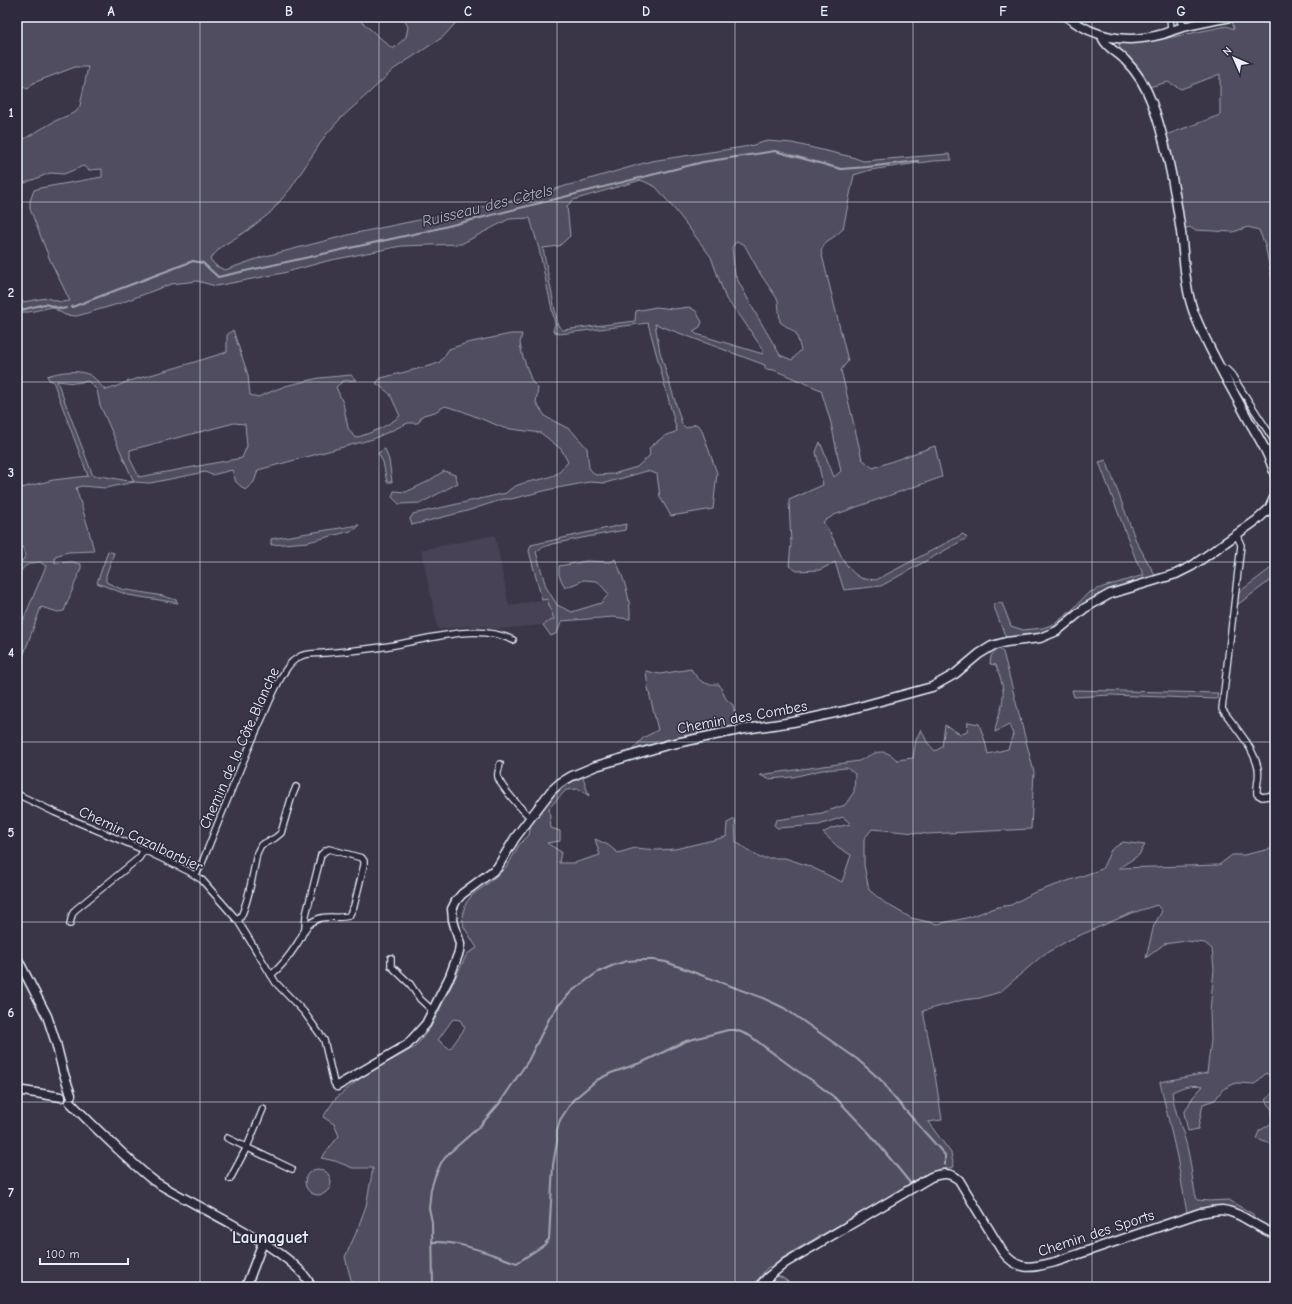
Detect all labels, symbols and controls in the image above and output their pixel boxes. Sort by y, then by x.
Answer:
text: A [107,4,115,19]
text: B [285,4,293,19]
text: C [464,4,472,19]
text: D [642,4,650,19]
text: E [820,4,828,19]
text: F [999,4,1007,19]
text: G [1176,4,1186,19]
north arrow [1214,38,1254,78]
text: N [1220,44,1234,58]
text: 1 [8,105,14,120]
water label: Ruisseau des Cètels [420,181,555,231]
text: 2 [8,285,14,300]
text: 3 [8,465,14,480]
text: 4 [8,645,14,660]
street label: Chemin de la Côte Blanche [195,664,283,832]
street label: Chemin des Combes [675,697,809,737]
street label: Chemin Cazalbarbier [76,802,206,876]
text: 5 [8,825,15,840]
text: 6 [8,1005,15,1020]
text: 7 [8,1185,14,1200]
street label: Chemin des Sports [1036,1206,1156,1260]
district label: Launaguet [232,1228,308,1247]
scale bar [40,1240,128,1266]
text: 100 m [46,1247,79,1261]

